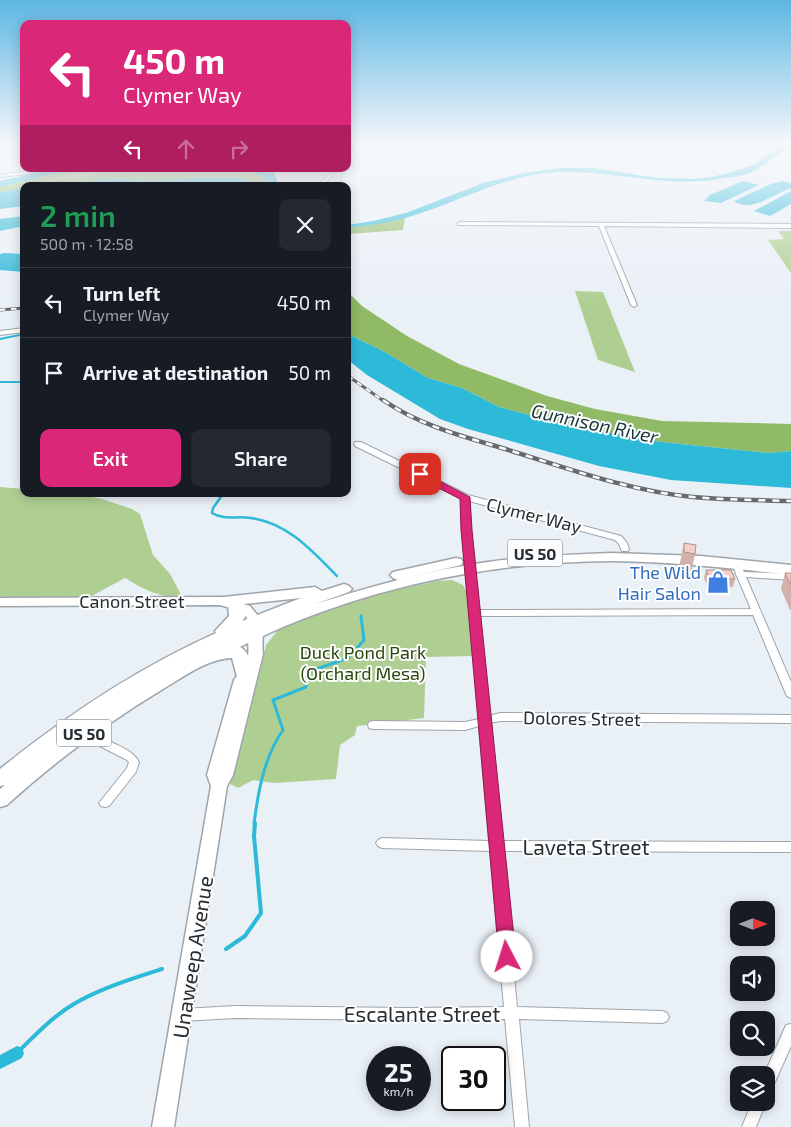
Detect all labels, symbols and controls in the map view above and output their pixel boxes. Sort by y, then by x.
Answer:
text: 450 m [123,39,225,81]
icon: left [40,40,105,105]
text: Clymer Way [123,81,242,107]
icon: left [119,135,147,163]
icon: ahead [172,135,200,163]
icon: right [225,135,253,163]
text: 2 min [40,197,116,233]
button: close [279,199,331,251]
text: 500 m · 12:58 [40,234,134,253]
text: Turn left [83,282,160,305]
icon: left [40,289,68,317]
text: 450 m [277,291,331,314]
text: Clymer Way [83,305,169,324]
icon: arrive [40,359,68,387]
text: Arrive at destination [83,361,268,384]
text: 50 m [288,361,331,384]
water label: Gunnison River [529,398,661,448]
button: Exit [40,429,181,487]
button: Share [191,429,331,487]
pin [399,453,441,495]
icon: arrive [406,460,434,488]
street label: Clymer Way [484,493,584,538]
road number: US 50 [508,540,562,566]
place label: The Wild Hair Salon [618,561,701,604]
shop icon: The Wild Hair Salon [705,569,731,595]
street label: Canon Street [79,590,185,612]
park label: Duck Pond Park (Orchard Mesa) [300,641,426,684]
street label: Dolores Street [523,706,641,730]
road number: US 50 [56,720,112,746]
street label: Laveta Street [522,834,650,859]
street label: Unaweep Avenue [167,874,217,1040]
north arrow [730,901,775,946]
map controls [730,901,775,1111]
position arrow [480,930,532,982]
button: sound [730,956,775,1001]
street label: Escalante Street [344,1001,500,1026]
button: search [730,1011,775,1056]
speed limit sign: 30 [441,1046,506,1111]
text: 25 [384,1057,413,1087]
button: layers [730,1066,775,1111]
text: km/h [384,1084,413,1098]

